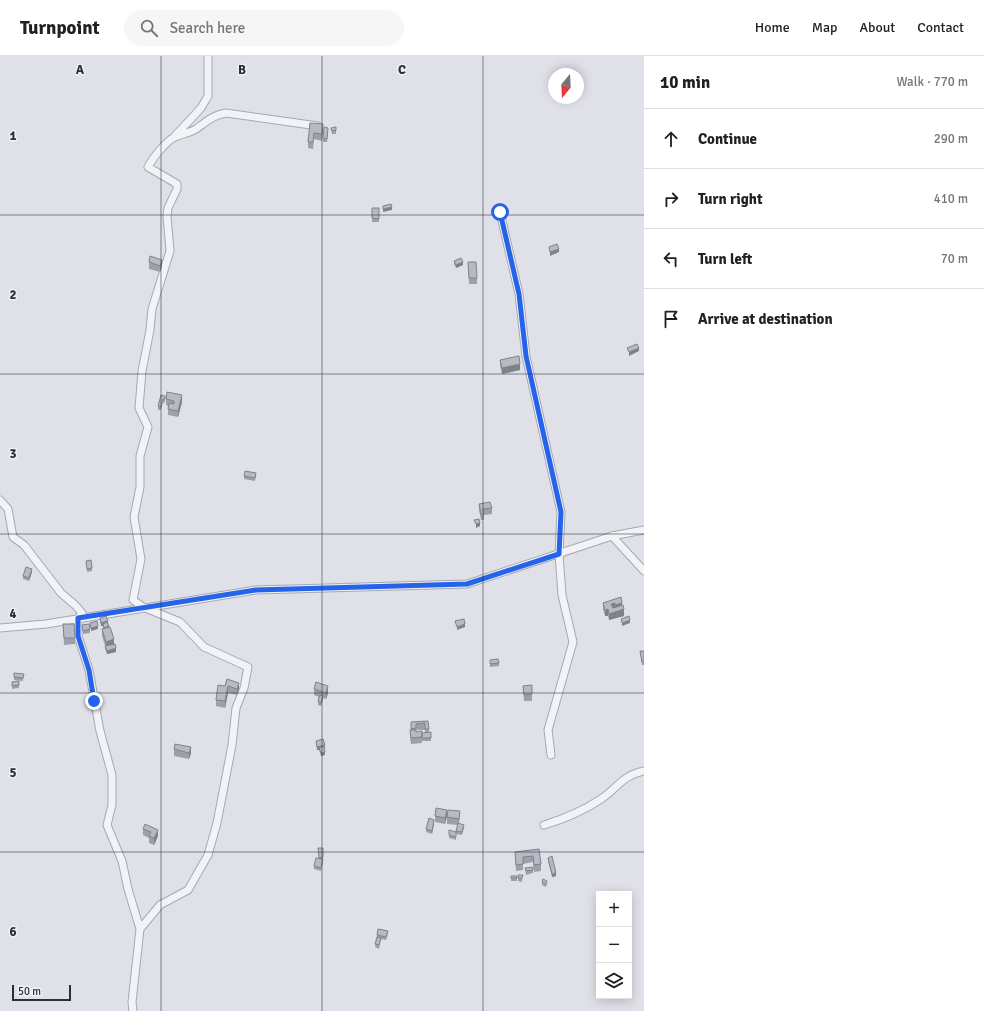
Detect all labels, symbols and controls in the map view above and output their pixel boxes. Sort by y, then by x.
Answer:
search box [124,10,404,46]
text: Turnpoint [20,16,100,40]
icon: search [138,17,160,39]
text: Search here [170,19,245,37]
text: Home [755,19,790,36]
text: Map [812,19,837,36]
text: About [859,19,895,36]
text: Contact [917,19,964,36]
text: A [76,62,85,78]
text: B [238,62,246,78]
text: C [398,62,406,78]
north arrow [548,68,584,104]
text: 10 min [660,72,710,93]
text: Walk · 770 m [897,74,968,90]
text: 1 [9,128,17,144]
icon: ahead [660,128,682,150]
text: Continue [698,130,757,148]
text: 290 m [934,131,968,147]
icon: right [660,188,682,210]
text: Turn right [698,190,763,208]
text: 410 m [934,191,968,207]
route start [491,203,509,221]
icon: left [660,248,682,270]
text: Turn left [698,250,752,268]
text: 70 m [941,251,968,267]
text: 2 [9,287,17,303]
icon: arrive [660,308,682,330]
text: Arrive at destination [698,310,833,328]
text: 3 [9,446,17,462]
text: 4 [9,606,17,622]
route end [85,692,103,710]
text: 5 [9,765,17,781]
map controls [596,891,632,999]
button: + [596,891,632,927]
text: 6 [9,924,17,940]
button: − [596,927,632,963]
button: layers [596,963,632,999]
scale bar [12,983,71,1002]
text: 50 m [18,985,41,998]

